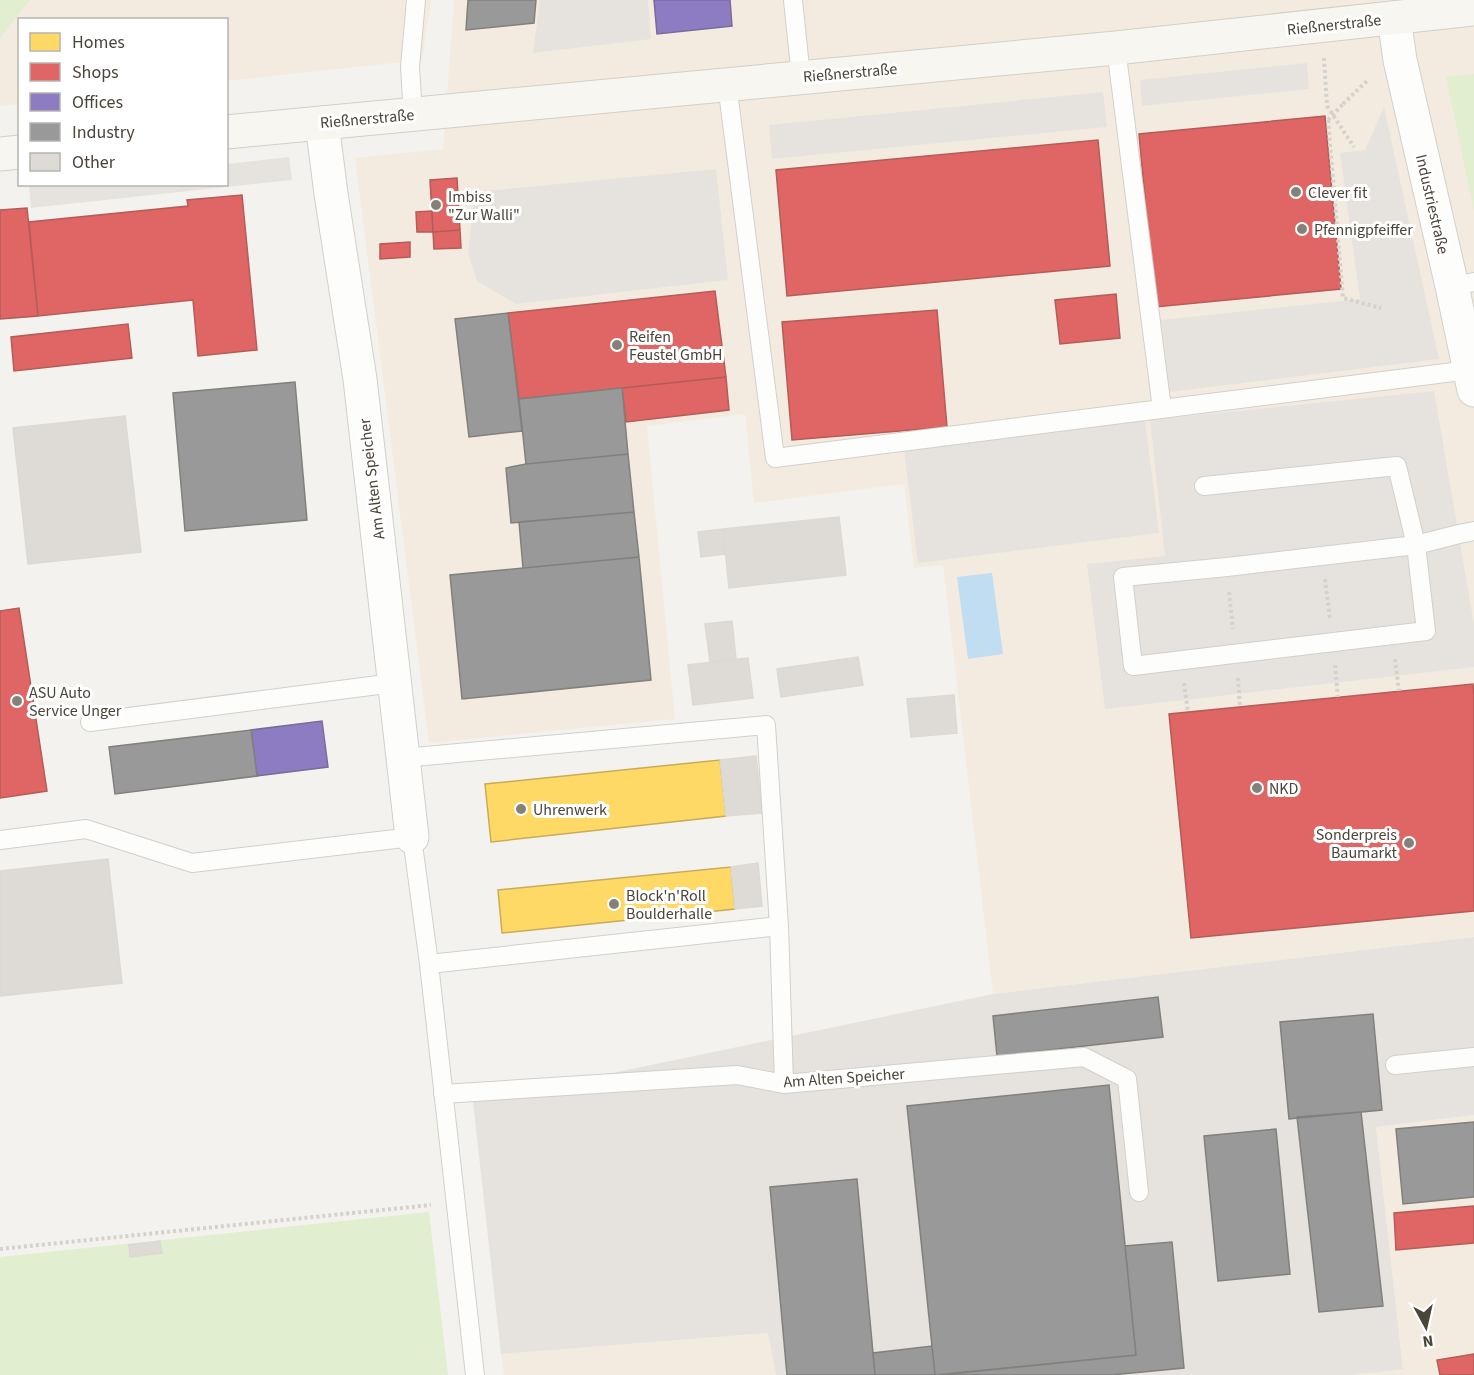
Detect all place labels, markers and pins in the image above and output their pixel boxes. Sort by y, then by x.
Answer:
place label: Clever fit [1308,182,1368,204]
marker: Clever fit [1289,185,1303,199]
place label: Imbiss "Zur Walli" [448,186,520,226]
marker: Imbiss "Zur Walli" [429,198,443,212]
place label: Pfennigpfeiffer [1314,219,1413,241]
marker: Pfennigpfeiffer [1295,222,1309,236]
place label: Reifen Feustel GmbH [629,326,723,366]
marker: Reifen Feustel GmbH [610,338,624,352]
place label: ASU Auto Service Unger [29,682,122,722]
marker: ASU Auto Service Unger [10,694,24,708]
place label: NKD [1269,778,1299,800]
marker: NKD [1250,781,1264,795]
place label: Uhrenwerk [533,799,607,821]
marker: Uhrenwerk [514,802,528,816]
place label: Sonderpreis Baumarkt [1316,824,1398,864]
marker: Sonderpreis Baumarkt [1402,836,1416,850]
place label: Block'n'Roll Boulderhalle [626,885,712,925]
marker: Block'n'Roll Boulderhalle [607,897,621,911]

